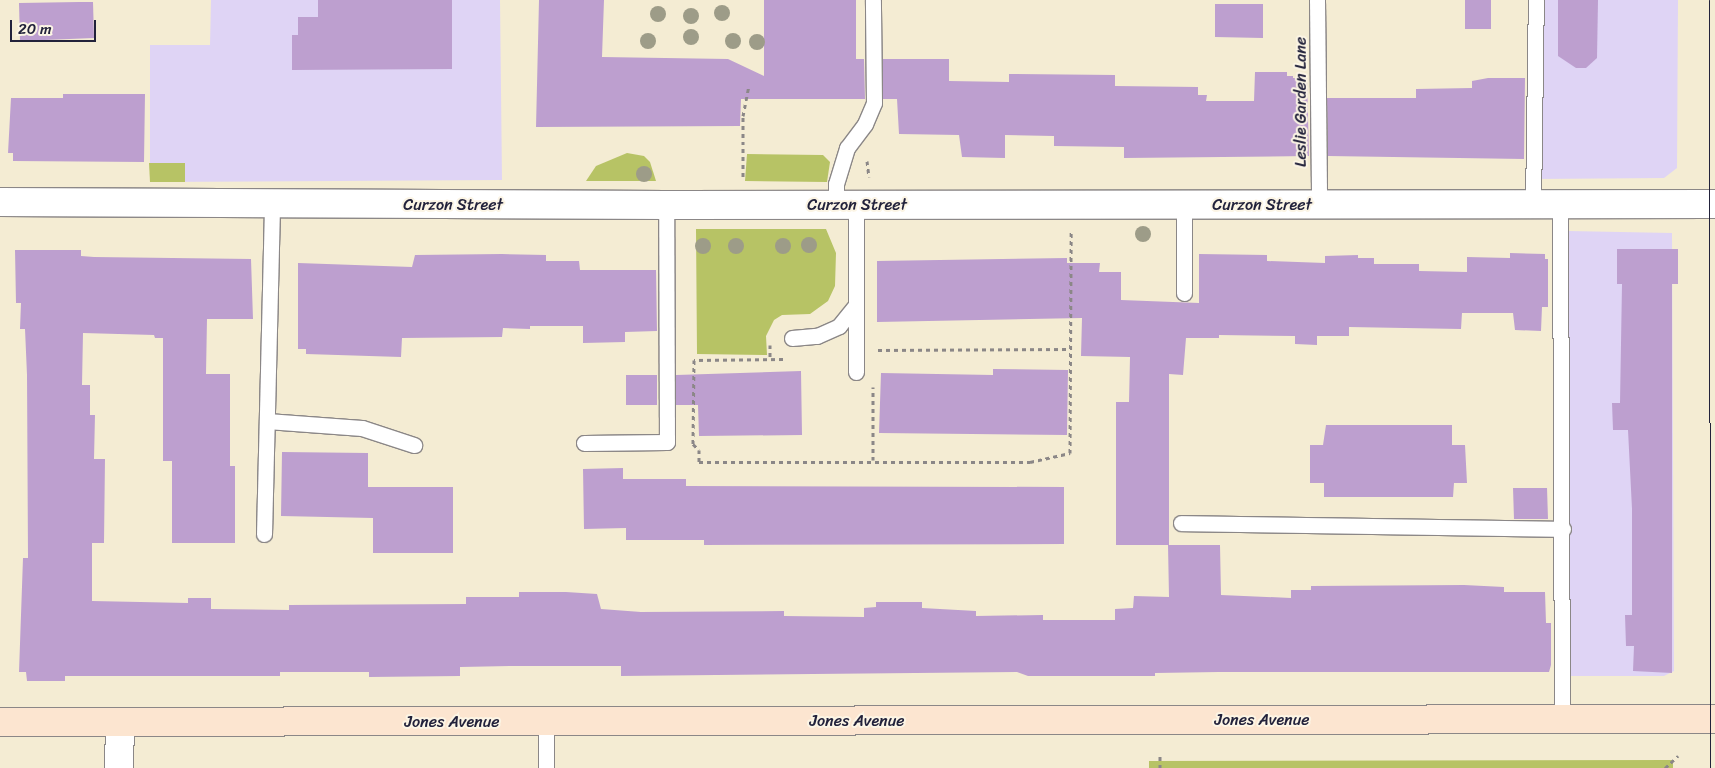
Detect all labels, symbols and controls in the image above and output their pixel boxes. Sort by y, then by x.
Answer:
scale bar [12,10,99,42]
text: 20 m [18,16,52,42]
street label: Leslie Garden Lane [1291,37,1311,167]
street label: Curzon Street [403,195,503,215]
street label: Curzon Street [807,195,907,215]
street label: Curzon Street [1212,195,1312,215]
street label: Jones Avenue [1214,710,1310,730]
street label: Jones Avenue [809,711,905,731]
street label: Jones Avenue [404,712,500,732]

